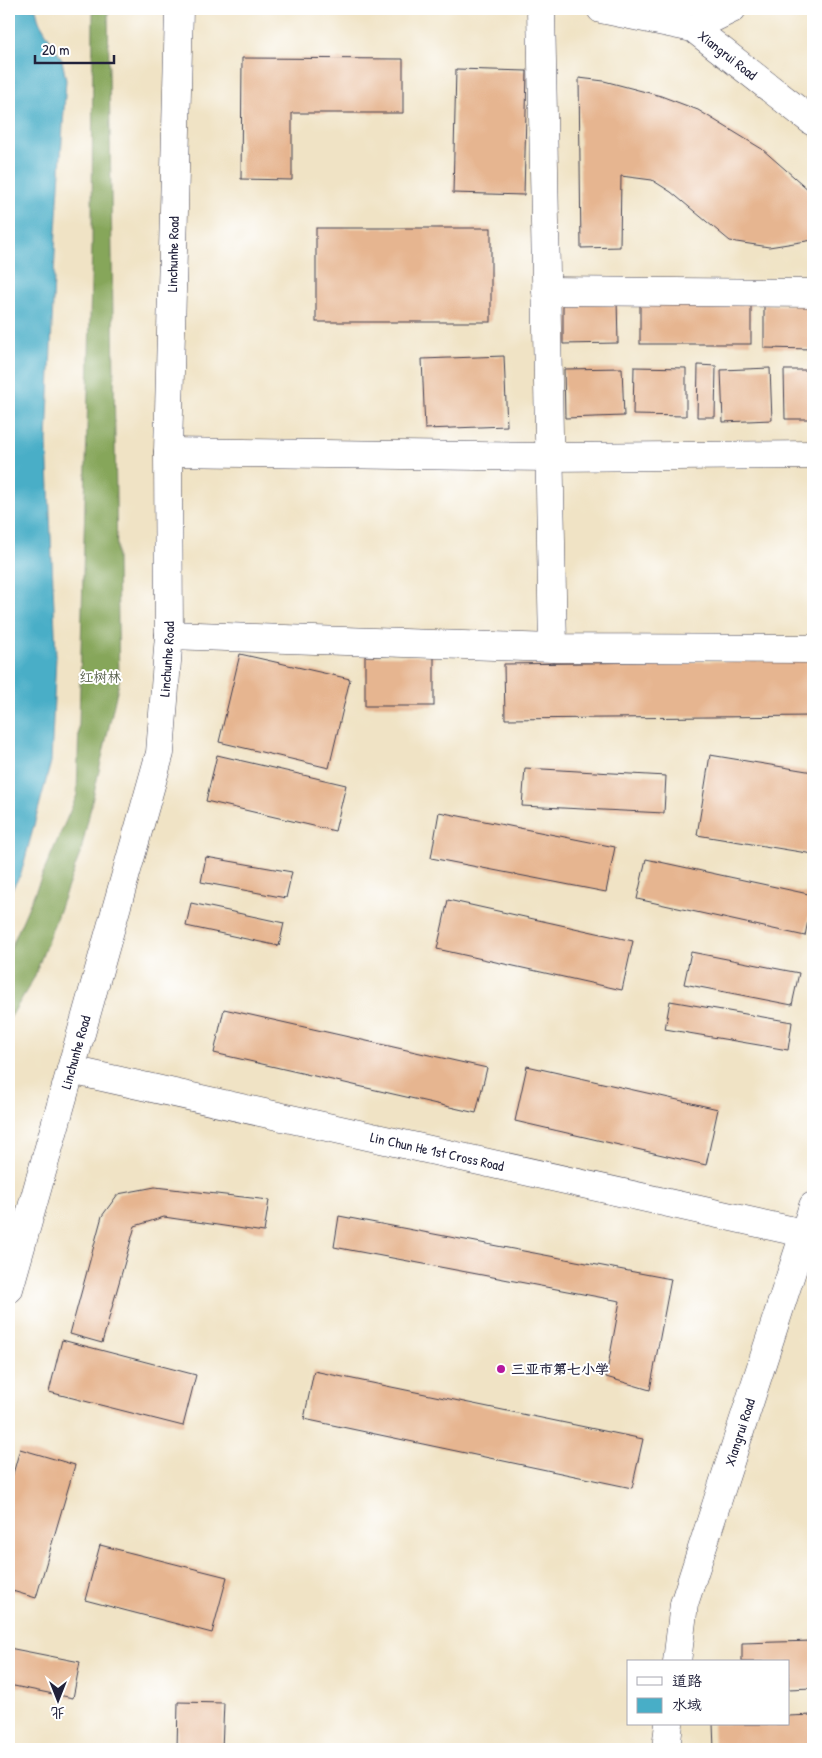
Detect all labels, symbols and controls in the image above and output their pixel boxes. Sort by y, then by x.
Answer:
street label: Xiangrui Road [695,26,762,84]
scale bar [35,32,114,64]
text: 20 m [42,39,69,60]
street label: Linchunhe Road [162,216,183,292]
street label: Linchunhe Road [154,621,178,698]
park label: 红树林 [79,667,122,686]
street label: Linchunhe Road [56,1013,95,1091]
street label: Lin Chun He 1st Cross Road [369,1127,506,1175]
place label: 三亚市第七小学 [511,1359,609,1378]
marker: 三亚市第七小学 [495,1363,507,1375]
street label: Xiangrui Road [719,1395,759,1468]
legend [627,1660,790,1726]
text: 道路 [672,1670,702,1691]
north arrow [32,1676,82,1726]
text: 水域 [672,1694,702,1715]
text: 北 [51,1704,65,1723]

